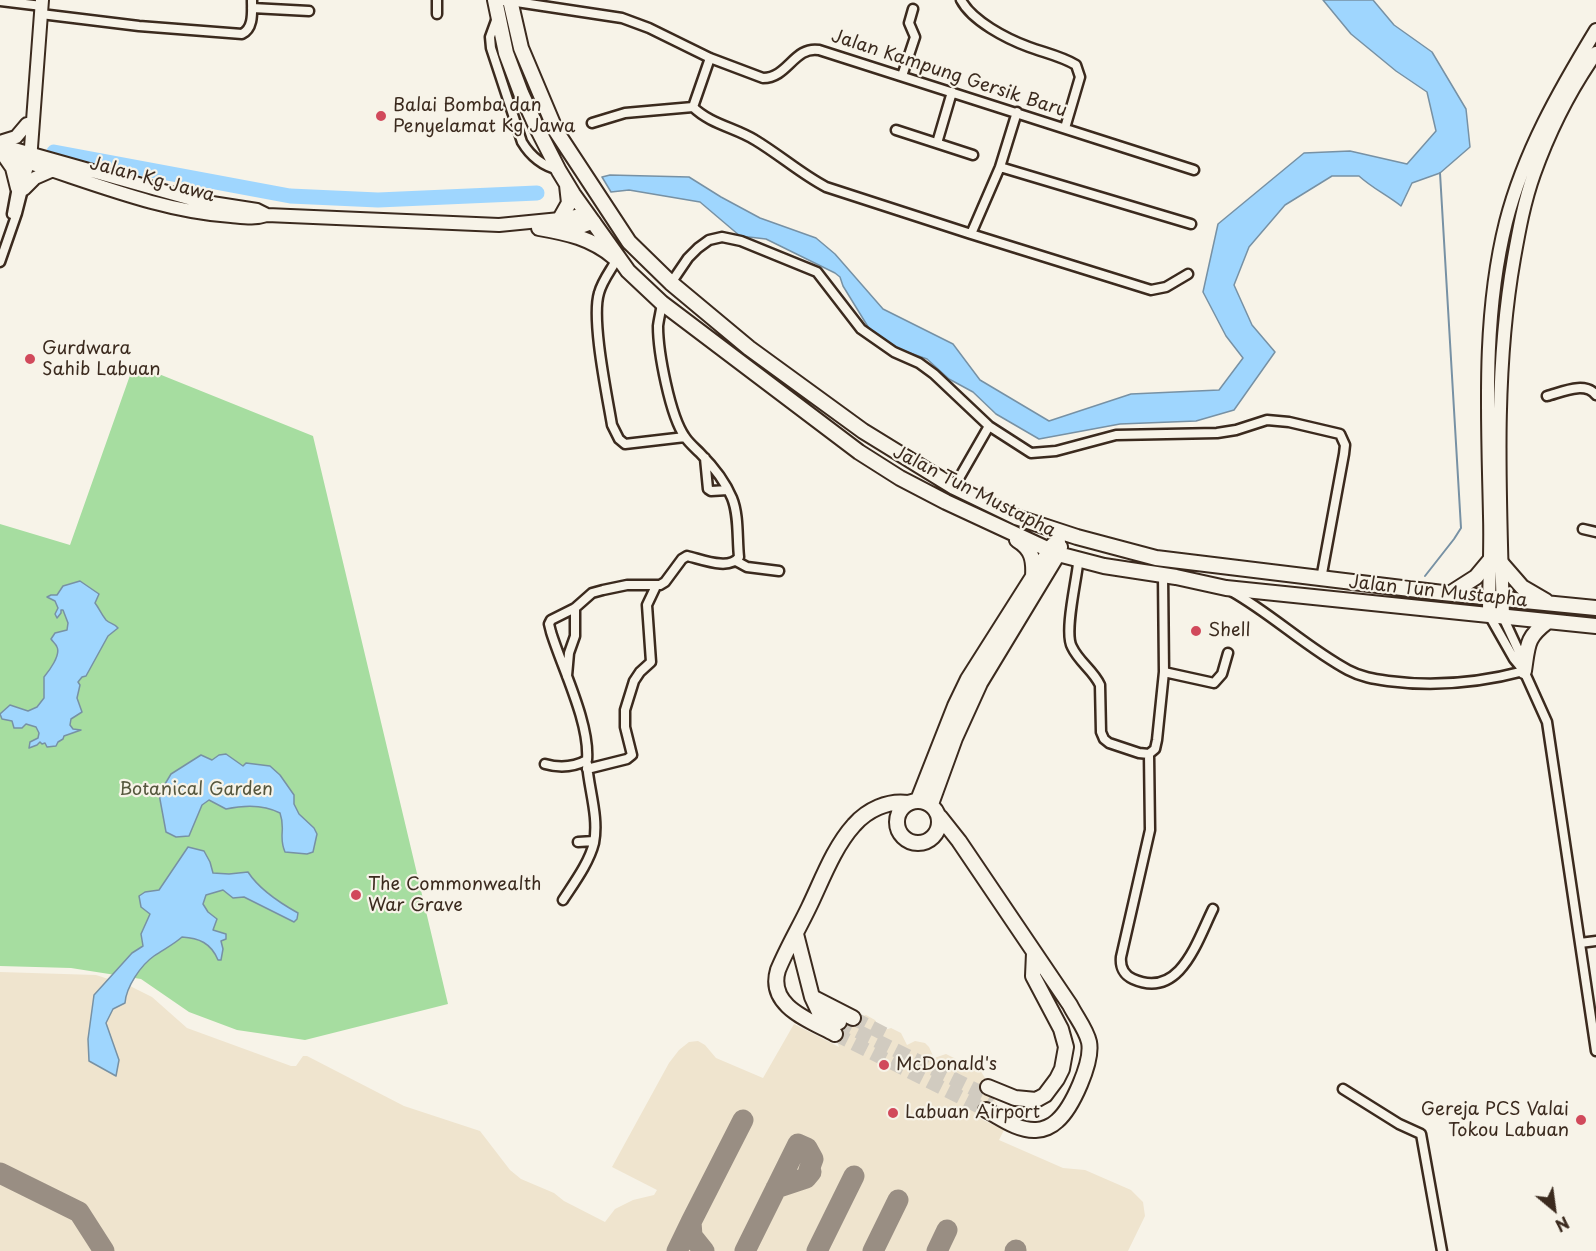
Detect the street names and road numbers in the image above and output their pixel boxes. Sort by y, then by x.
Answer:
street label: Jalan Kampung Gersik Baru [828,26,1070,122]
street label: Jalan Kg Jawa [87,153,217,207]
street label: Jalan Tun Mustapha [889,442,1059,542]
street label: Jalan Tun Mustapha [1348,572,1528,612]

